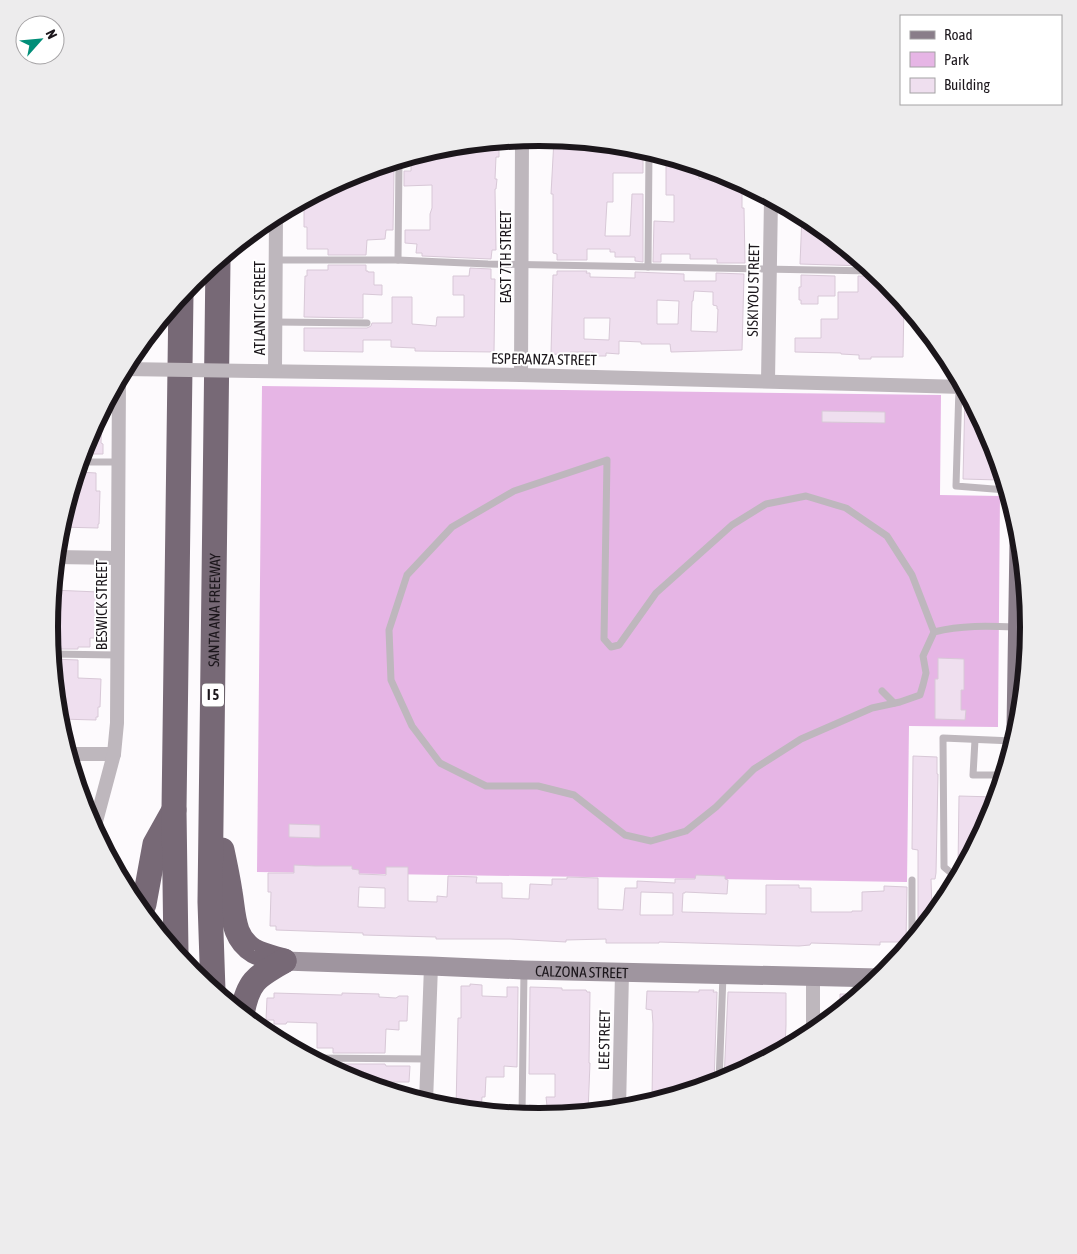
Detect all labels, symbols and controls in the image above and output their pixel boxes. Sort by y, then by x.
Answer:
north arrow [15,15,65,65]
legend [900,15,1062,105]
text: Road [944,26,973,43]
text: N [43,27,61,41]
text: Park [944,51,969,68]
text: Building [944,76,990,93]
street label: EAST 7TH STREET [497,210,514,303]
street label: SISKIYOU STREET [744,243,762,337]
street label: ATLANTIC STREET [251,260,268,355]
street label: ESPERANZA STREET [491,350,598,368]
street label: SANTA ANA FREEWAY [204,553,223,667]
street label: BESWICK STREET [93,559,110,650]
road number: I 5 [202,684,224,706]
street label: CALZONA STREET [535,962,629,981]
street label: LEE STREET [595,1009,613,1070]

